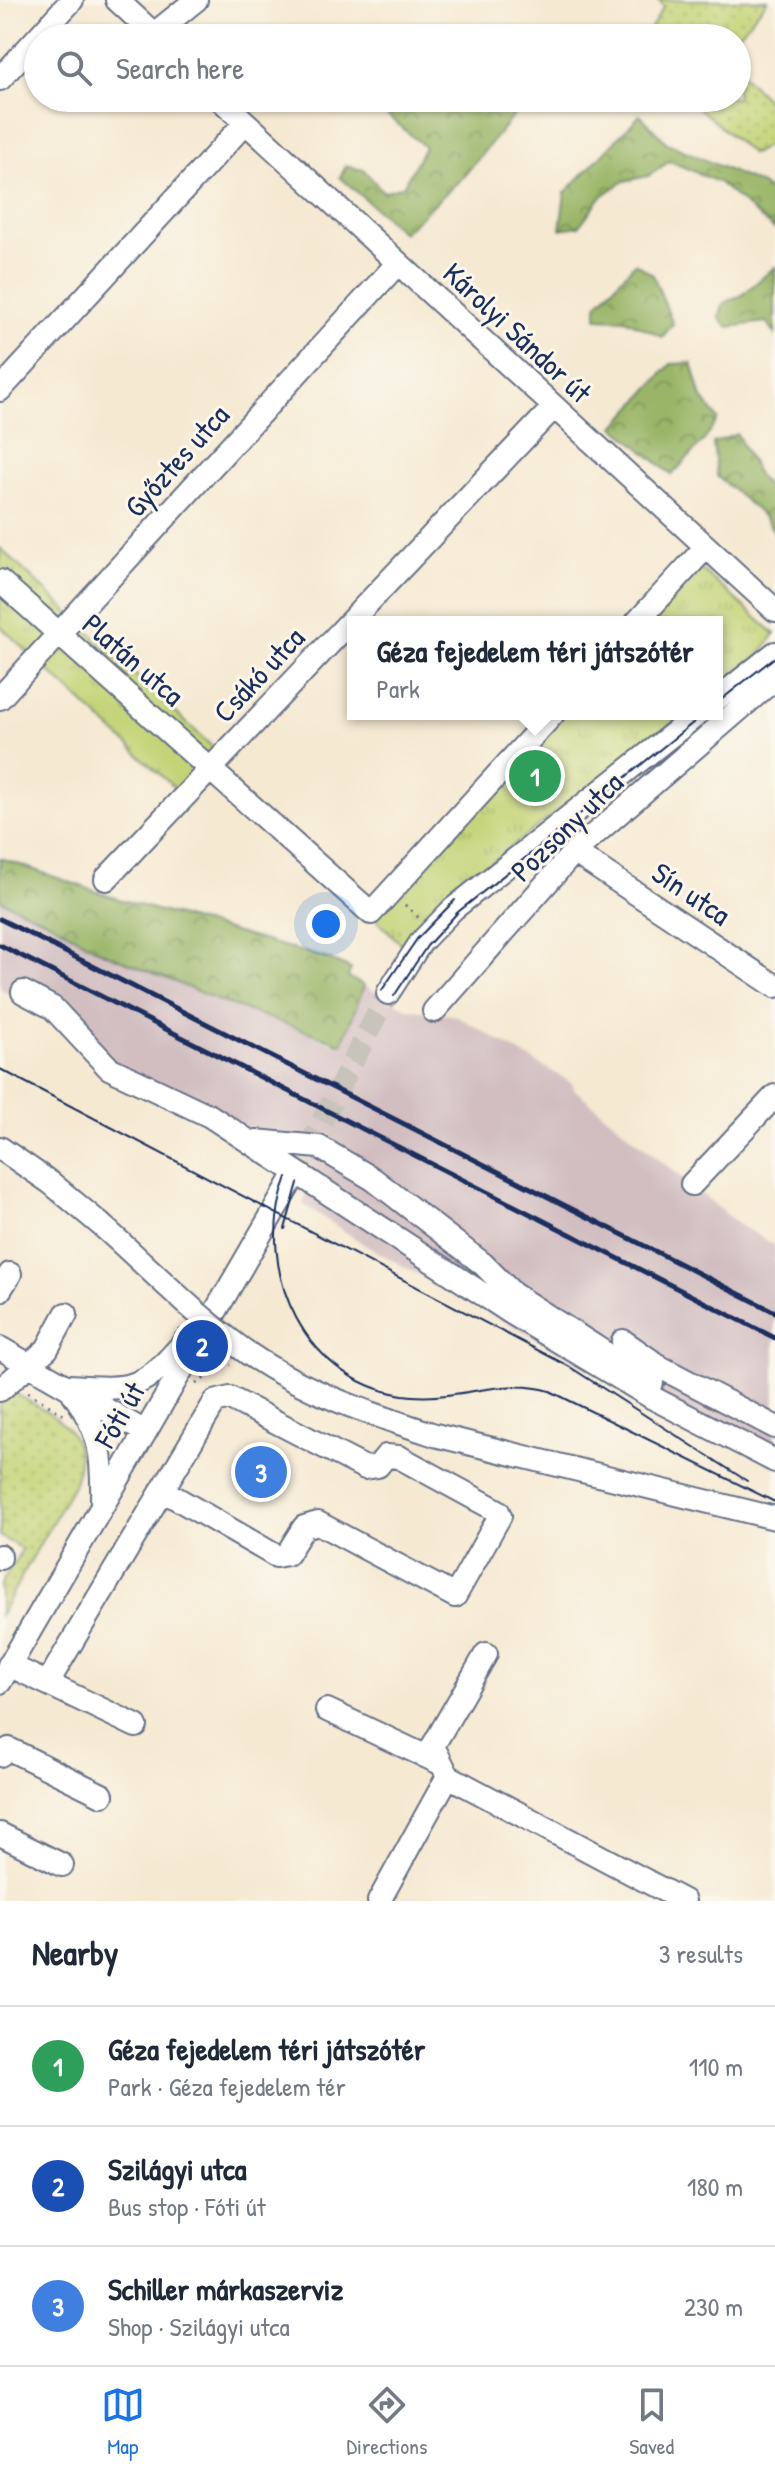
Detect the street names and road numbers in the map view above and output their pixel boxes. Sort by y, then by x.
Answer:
street label: Károlyi Sándor út [435,253,601,412]
street label: Győztes utca [115,395,238,525]
street label: Platán utca [74,604,193,715]
street label: Csákó utca [204,618,313,731]
street label: Pozsony utca [501,762,631,890]
street label: Sín utca [644,852,739,934]
street label: Fóti út [84,1374,154,1456]

